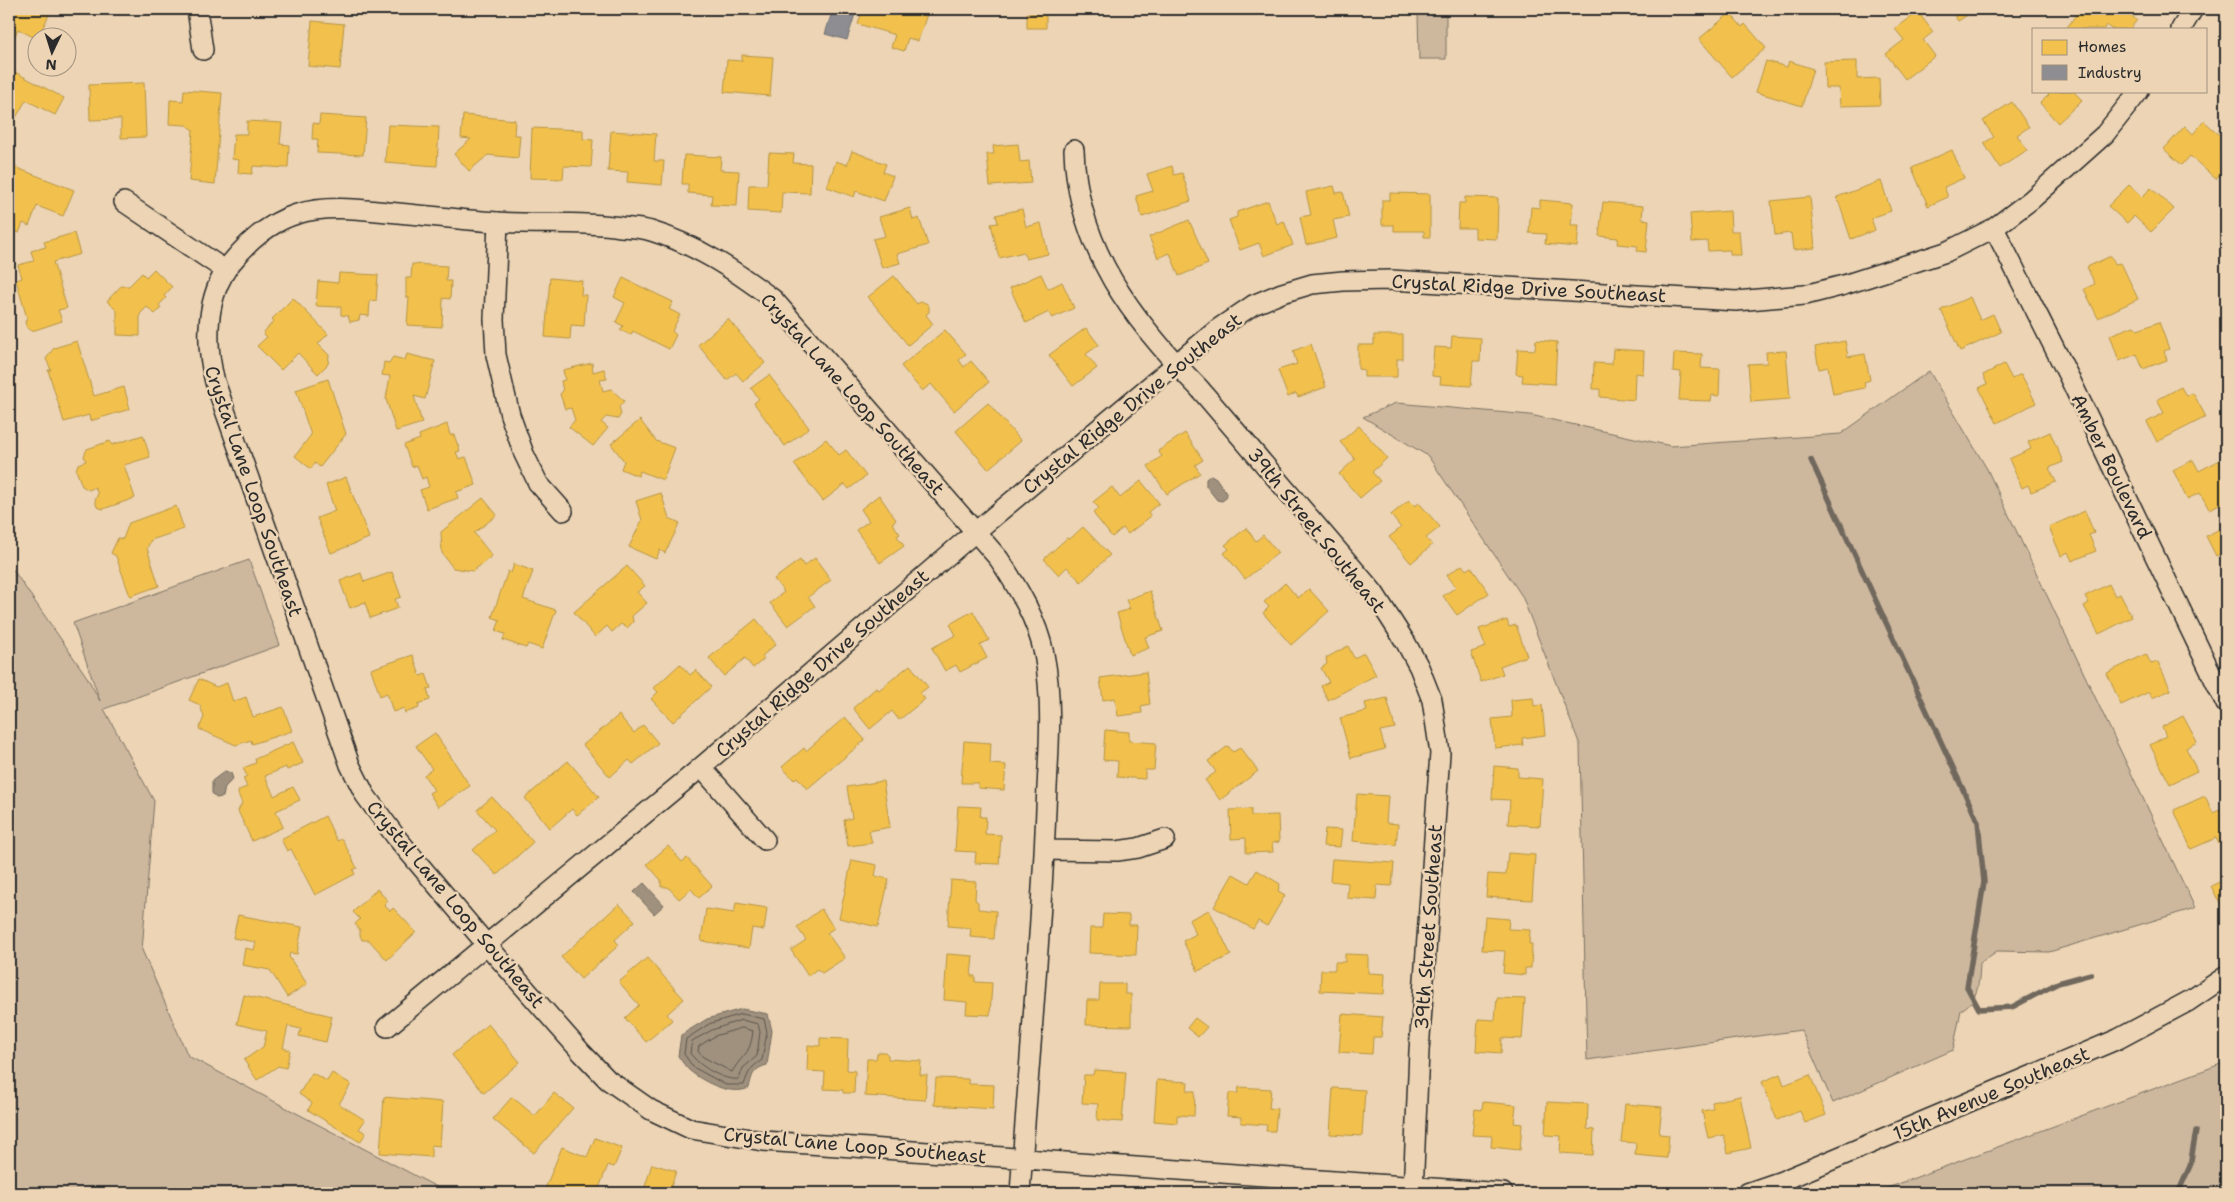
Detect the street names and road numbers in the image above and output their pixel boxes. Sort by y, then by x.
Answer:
street label: Crystal Ridge Drive Southeast [1391,269,1667,308]
street label: Crystal Lane Loop Southeast [755,288,950,501]
street label: Crystal Ridge Drive Southeast [1018,307,1247,500]
street label: Crystal Lane Loop Southeast [199,362,308,620]
street label: Amber Boulevard [2066,390,2157,543]
street label: 39th Street Southeast [1242,442,1391,618]
street label: Crystal Ridge Drive Southeast [710,564,934,763]
street label: Crystal Lane Loop Southeast [361,795,550,1013]
street label: 39th Street Southeast [1409,823,1448,1031]
street label: 15th Avenue Southeast [1889,1041,2093,1146]
street label: Crystal Lane Loop Southeast [722,1122,988,1169]

